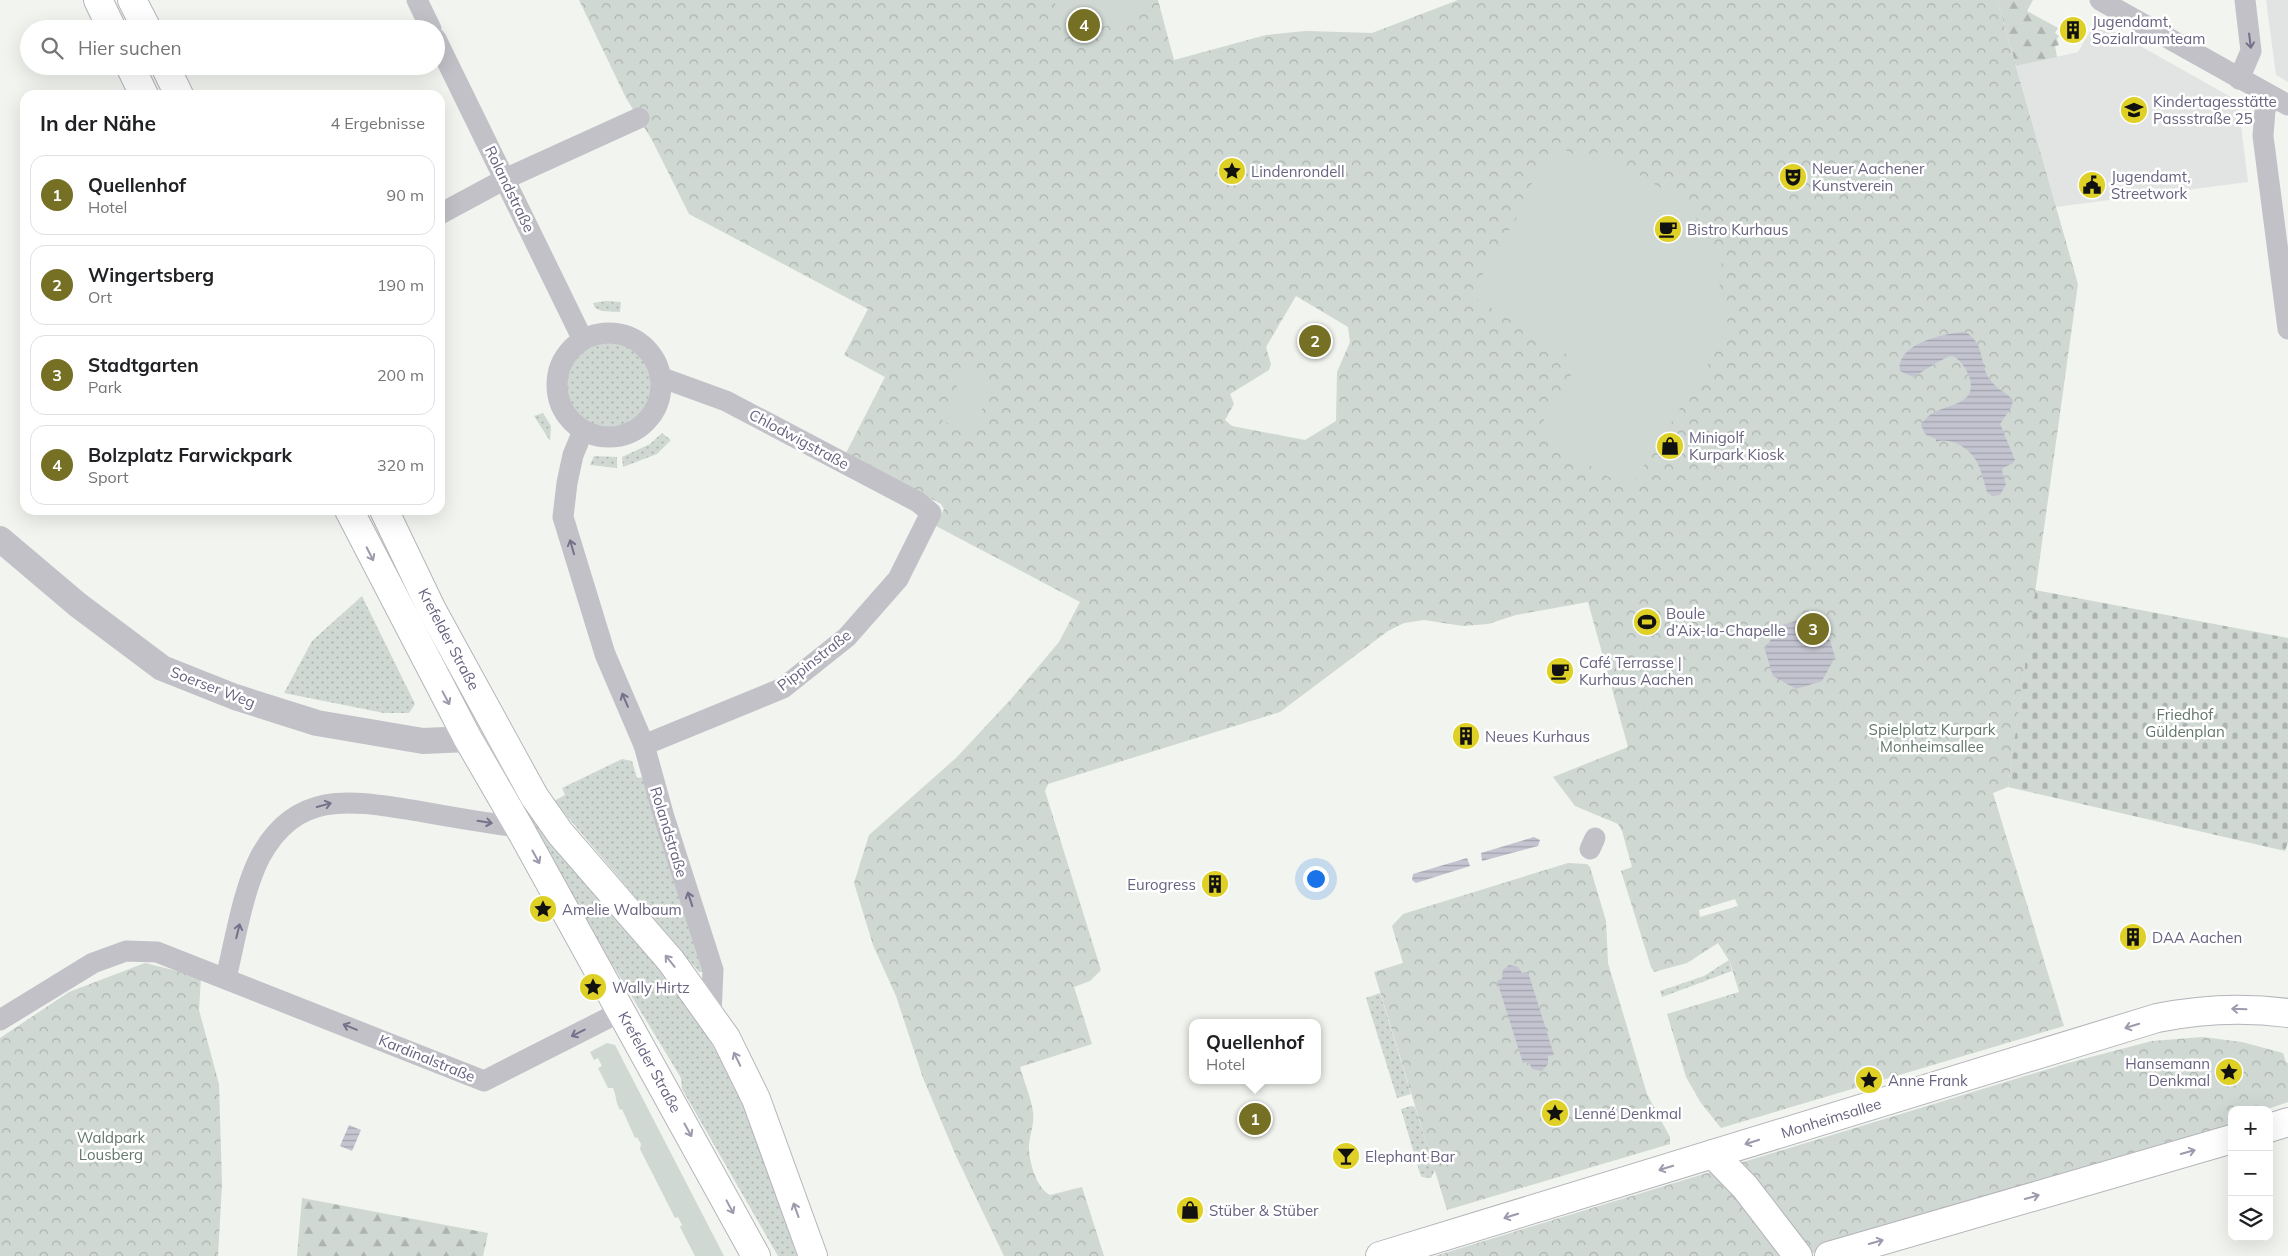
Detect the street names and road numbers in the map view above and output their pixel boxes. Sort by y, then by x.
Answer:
street label: Rolandstraße [481,143,539,235]
street label: Chlodwigstraße [746,405,852,473]
street label: Krefelder Straße [414,585,484,693]
street label: Pippinstraße [773,625,855,695]
street label: Soerser Weg [168,662,258,712]
street label: Rolandstraße [646,784,692,880]
street label: Krefelder Straße [614,1008,686,1116]
street label: Kardinalstraße [376,1030,478,1086]
street label: Monheimsallee [1779,1094,1883,1142]

